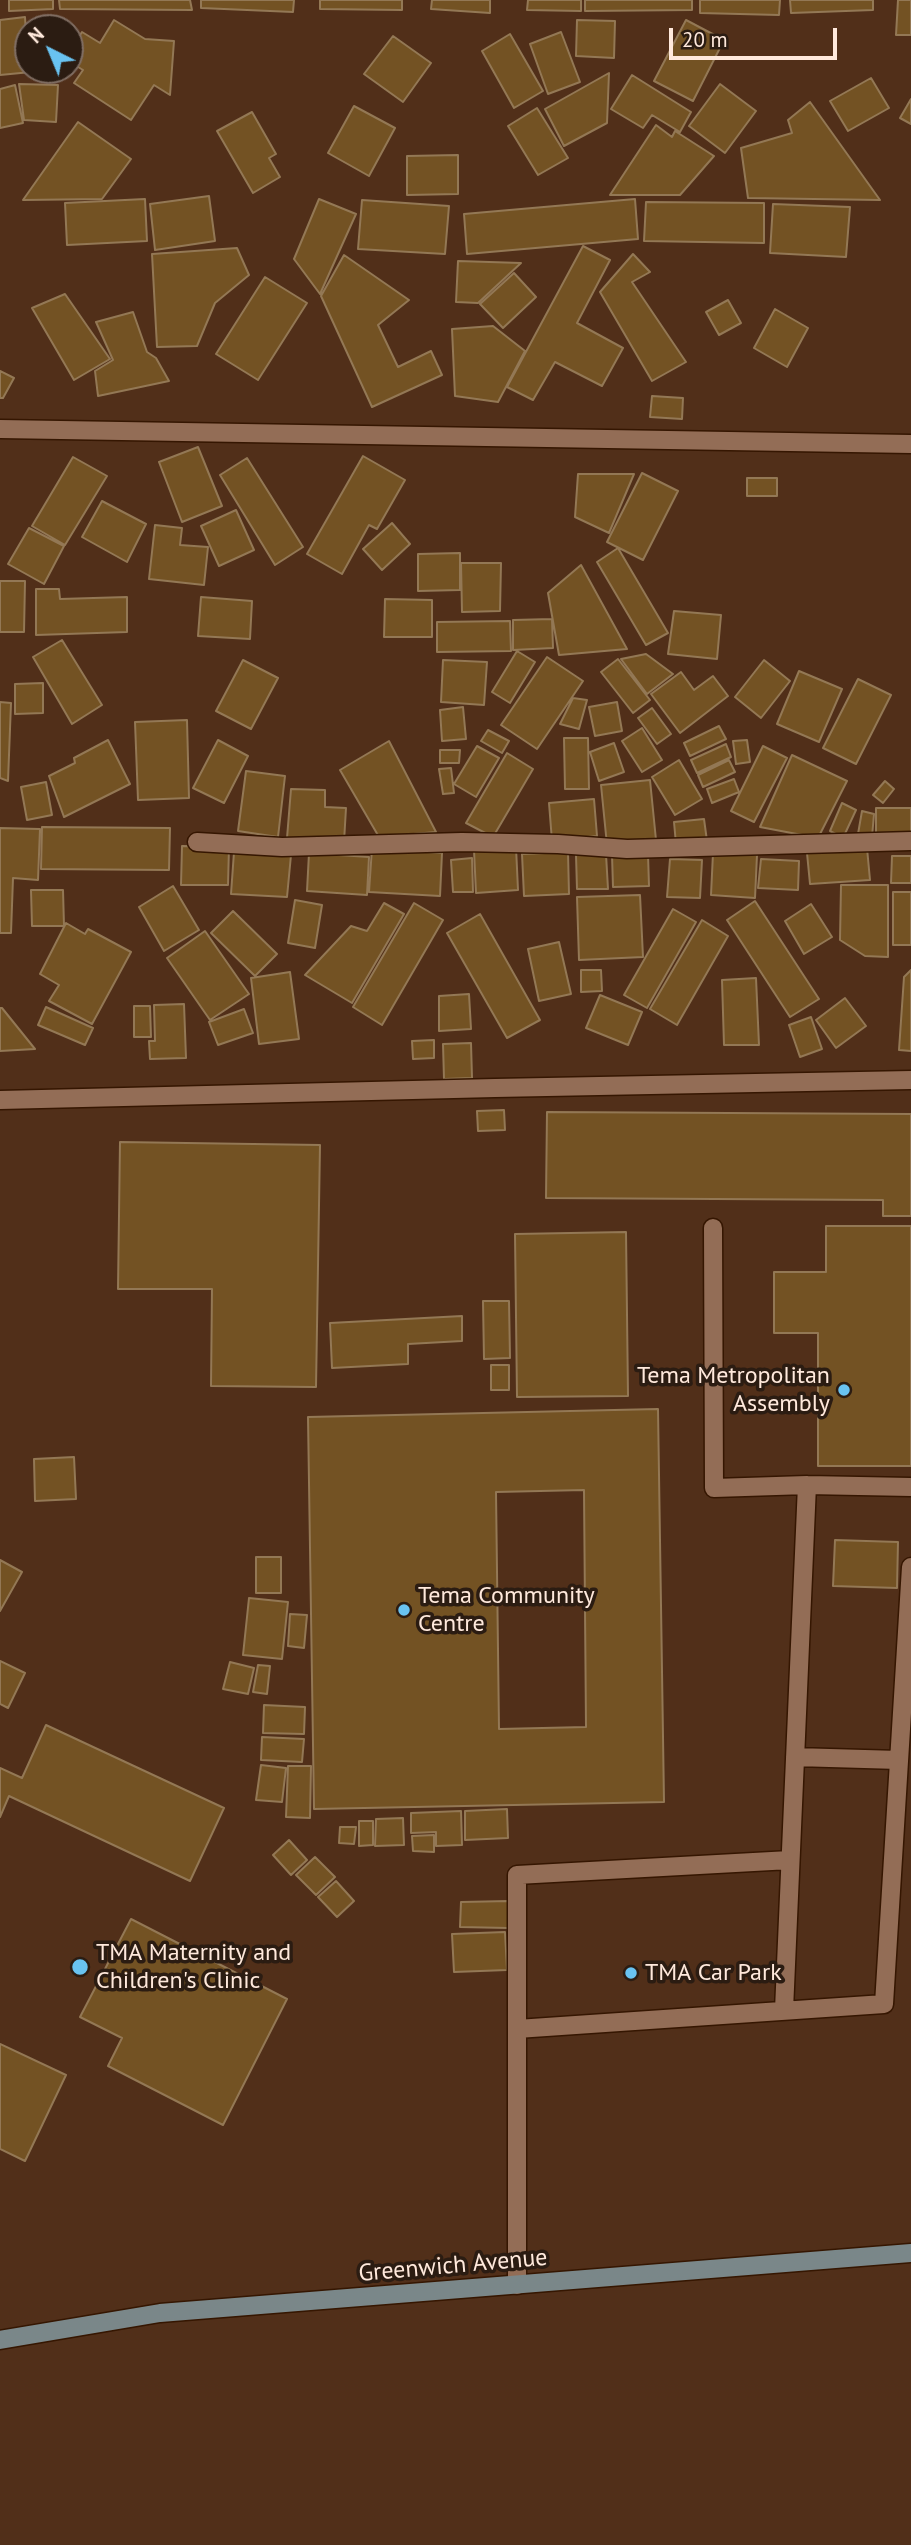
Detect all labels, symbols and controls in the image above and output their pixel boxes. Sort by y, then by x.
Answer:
north arrow [14,14,84,84]
scale bar [673,14,841,58]
text: N [23,22,49,48]
text: 20 m [682,26,728,53]
place label: Tema Metropolitan Assembly [637,1362,830,1418]
marker: Tema Metropolitan Assembly [836,1382,852,1398]
place label: Tema Community Centre [418,1582,595,1638]
marker: Tema Community Centre [396,1602,412,1618]
place label: TMA Maternity and Children's Clinic [96,1939,291,1995]
marker: TMA Maternity and Children's Clinic [70,1957,90,1977]
place label: TMA Car Park [645,1959,782,1987]
marker: TMA Car Park [623,1965,639,1981]
street label: Greenwich Avenue [357,2243,549,2289]

